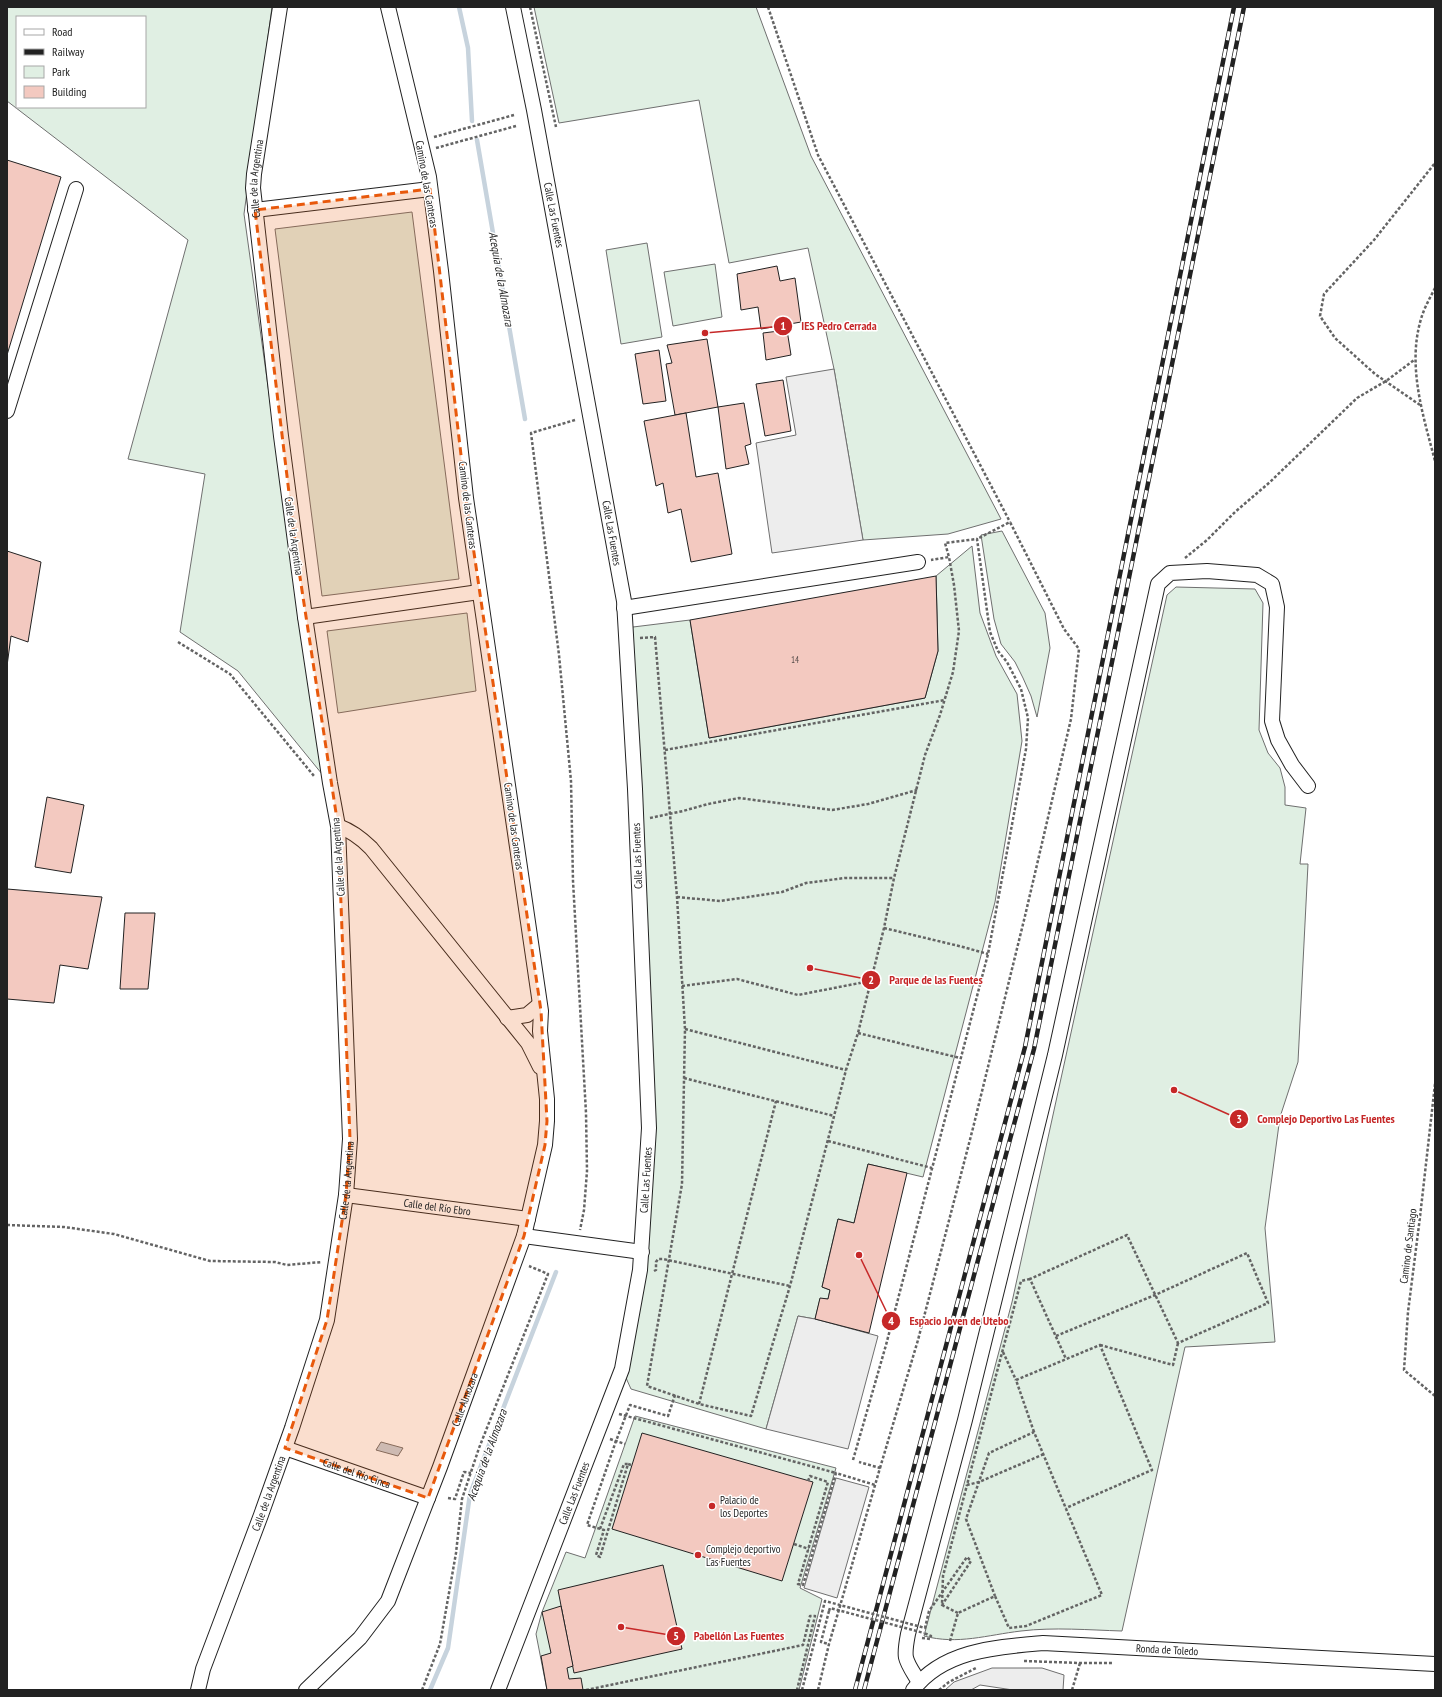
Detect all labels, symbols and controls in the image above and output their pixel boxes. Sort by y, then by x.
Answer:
legend [16,16,146,108]
text: Road [52,24,72,39]
text: Railway [52,44,85,59]
text: Park [52,64,70,79]
text: Building [52,84,87,99]
street label: Calle de la Argentina [246,138,266,219]
street label: Camino de las Canteras [412,139,442,229]
street label: Calle Las Fuentes [541,181,567,249]
water label: Acequia de la Almozara [486,230,517,329]
callout: IES Pedro Cerrada [773,314,885,338]
text: 1 [780,318,786,333]
text: IES Pedro Cerrada [801,318,877,333]
street label: Camino de las Canteras [456,460,480,550]
street label: Calle de la Argentina [282,496,306,576]
street label: Calle Las Fuentes [599,499,625,567]
house number: 14 [791,654,799,665]
street label: Camino de las Canteras [501,781,527,871]
street label: Calle de la Argentina [328,817,348,897]
street label: Calle Las Fuentes [629,822,645,889]
callout: Parque de las Fuentes [861,968,990,992]
text: 2 [868,972,874,987]
text: Parque de las Fuentes [889,972,983,987]
callout: Complejo Deportivo Las Fuentes [1229,1107,1403,1131]
text: 3 [1236,1111,1242,1126]
text: Complejo Deportivo Las Fuentes [1257,1111,1395,1126]
street label: Calle de la Argentina [335,1141,357,1221]
street label: Calle Las Fuentes [637,1146,655,1213]
street label: Calle del Río Ebro [403,1196,472,1218]
street label: Camino de Santiago [1396,1207,1420,1284]
callout: Espacio Joven de Utebo [881,1309,1016,1333]
text: 4 [888,1313,894,1328]
text: Espacio Joven de Utebo [909,1313,1009,1328]
street label: Calle Almozara [448,1371,481,1428]
water label: Acequia de la Almozara [463,1406,510,1502]
street label: Calle de la Argentina [249,1454,289,1533]
street label: Calle del Río Cinca [321,1455,393,1491]
street label: Calle Las Fuentes [556,1460,593,1527]
place label: Palacio de los Deportes [720,1493,768,1520]
marker: Palacio de los Deportes [707,1501,717,1511]
place label: Complejo deportivo Las Fuentes [706,1542,781,1569]
marker: Complejo deportivo Las Fuentes [693,1550,703,1560]
callout: Pabellón Las Fuentes [666,1624,792,1648]
text: 5 [673,1628,679,1643]
text: Pabellón Las Fuentes [694,1628,784,1643]
street label: Ronda de Toledo [1135,1641,1199,1658]

